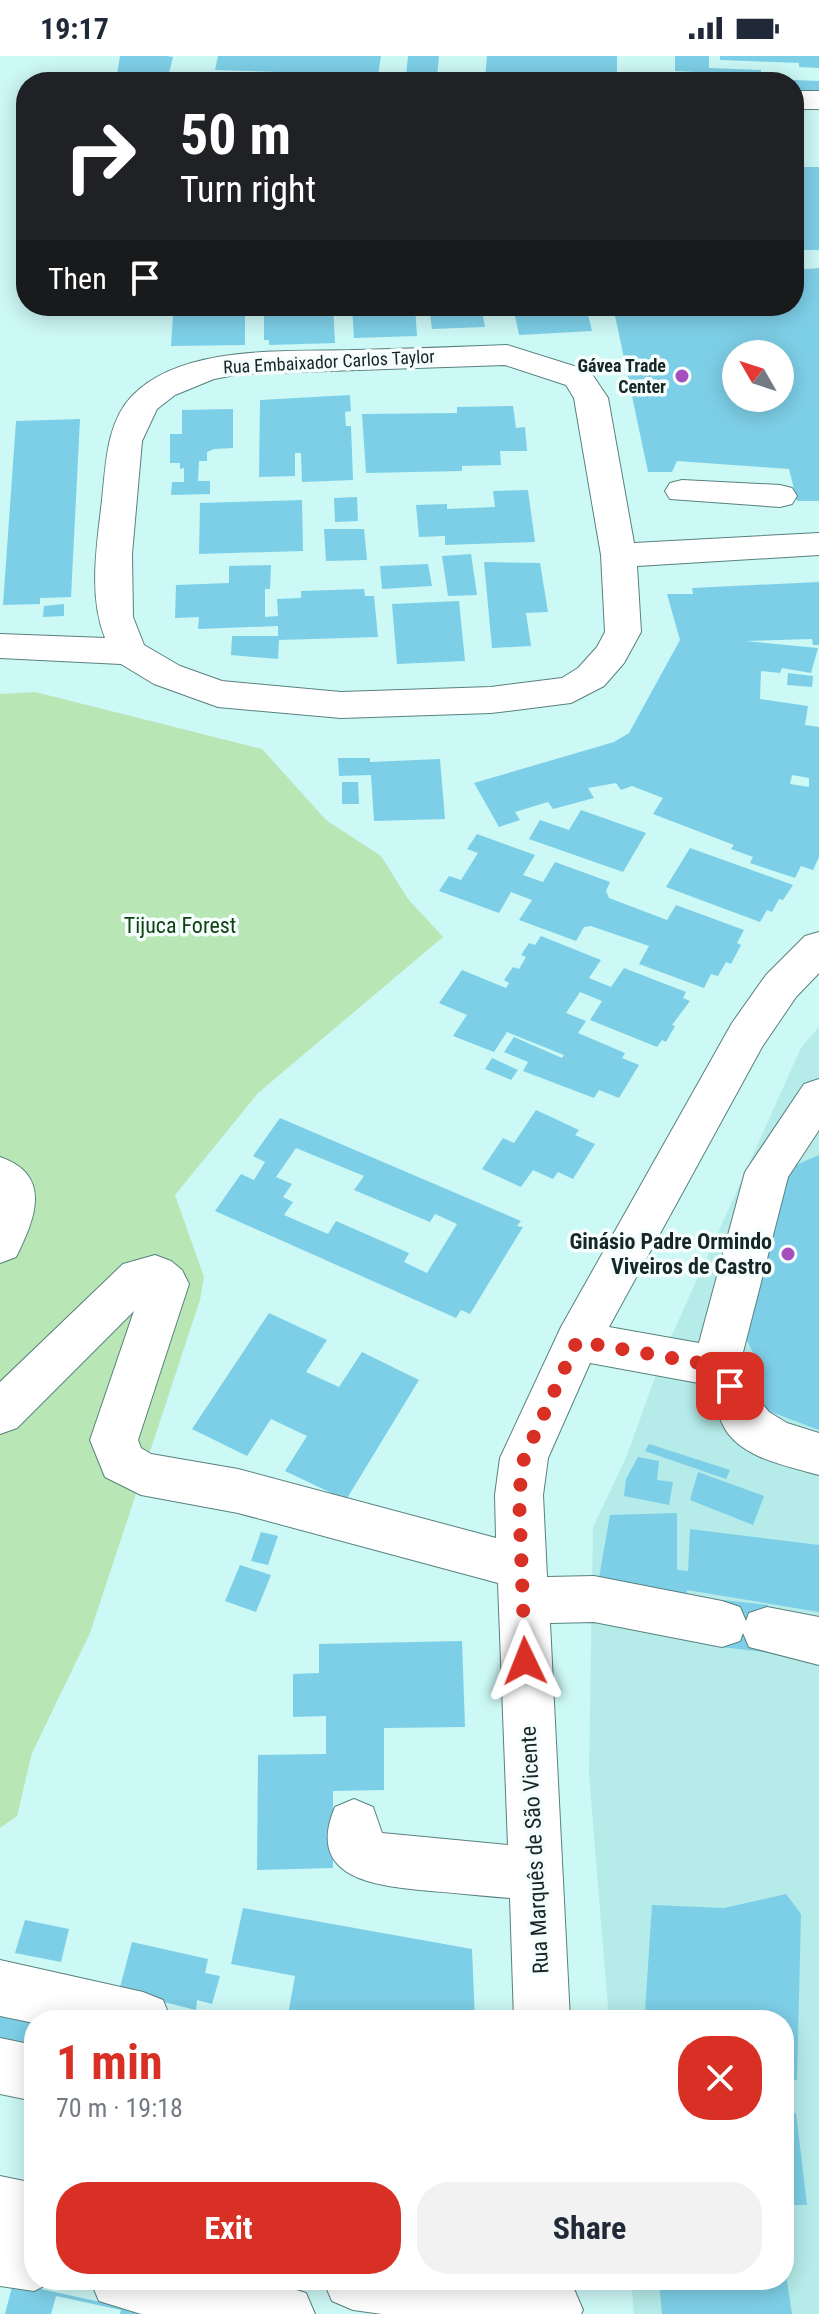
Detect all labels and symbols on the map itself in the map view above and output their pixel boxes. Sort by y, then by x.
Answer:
north arrow [722,340,794,412]
street label: Rua Embaixador Carlos Taylor [223,345,436,378]
place label: Gávea Trade Center [578,355,666,397]
marker: Gávea Trade Center [673,367,691,385]
park label: Tijuca Forest [124,913,236,938]
place label: Ginásio Padre Ormindo Viveiros de Castro [569,1229,772,1279]
marker: Ginásio Padre Ormindo Viveiros de Castro [779,1245,797,1263]
pin [696,1352,764,1420]
position arrow [483,1619,567,1703]
street label: Rua Marquês de São Vicente [516,1725,553,1975]

